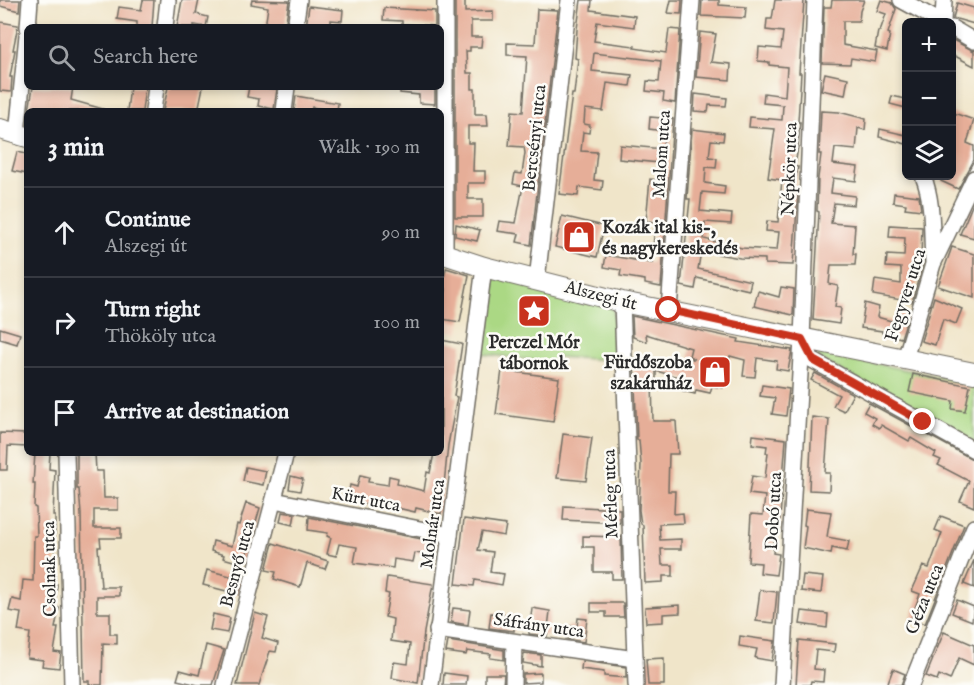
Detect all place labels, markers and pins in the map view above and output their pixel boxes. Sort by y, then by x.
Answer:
place label: Kozák ital kis-, és nagykereskedés [602,217,738,261]
shop icon: Kozák ital kis-, és nagykereskedés [561,219,597,255]
place icon: Perczel Mór tábornok [516,293,552,329]
place label: Perczel Mór tábornok [488,332,580,376]
place label: Fürdőszoba szakáruház [604,352,693,396]
shop icon: Fürdőszoba szakáruház [697,354,733,390]

